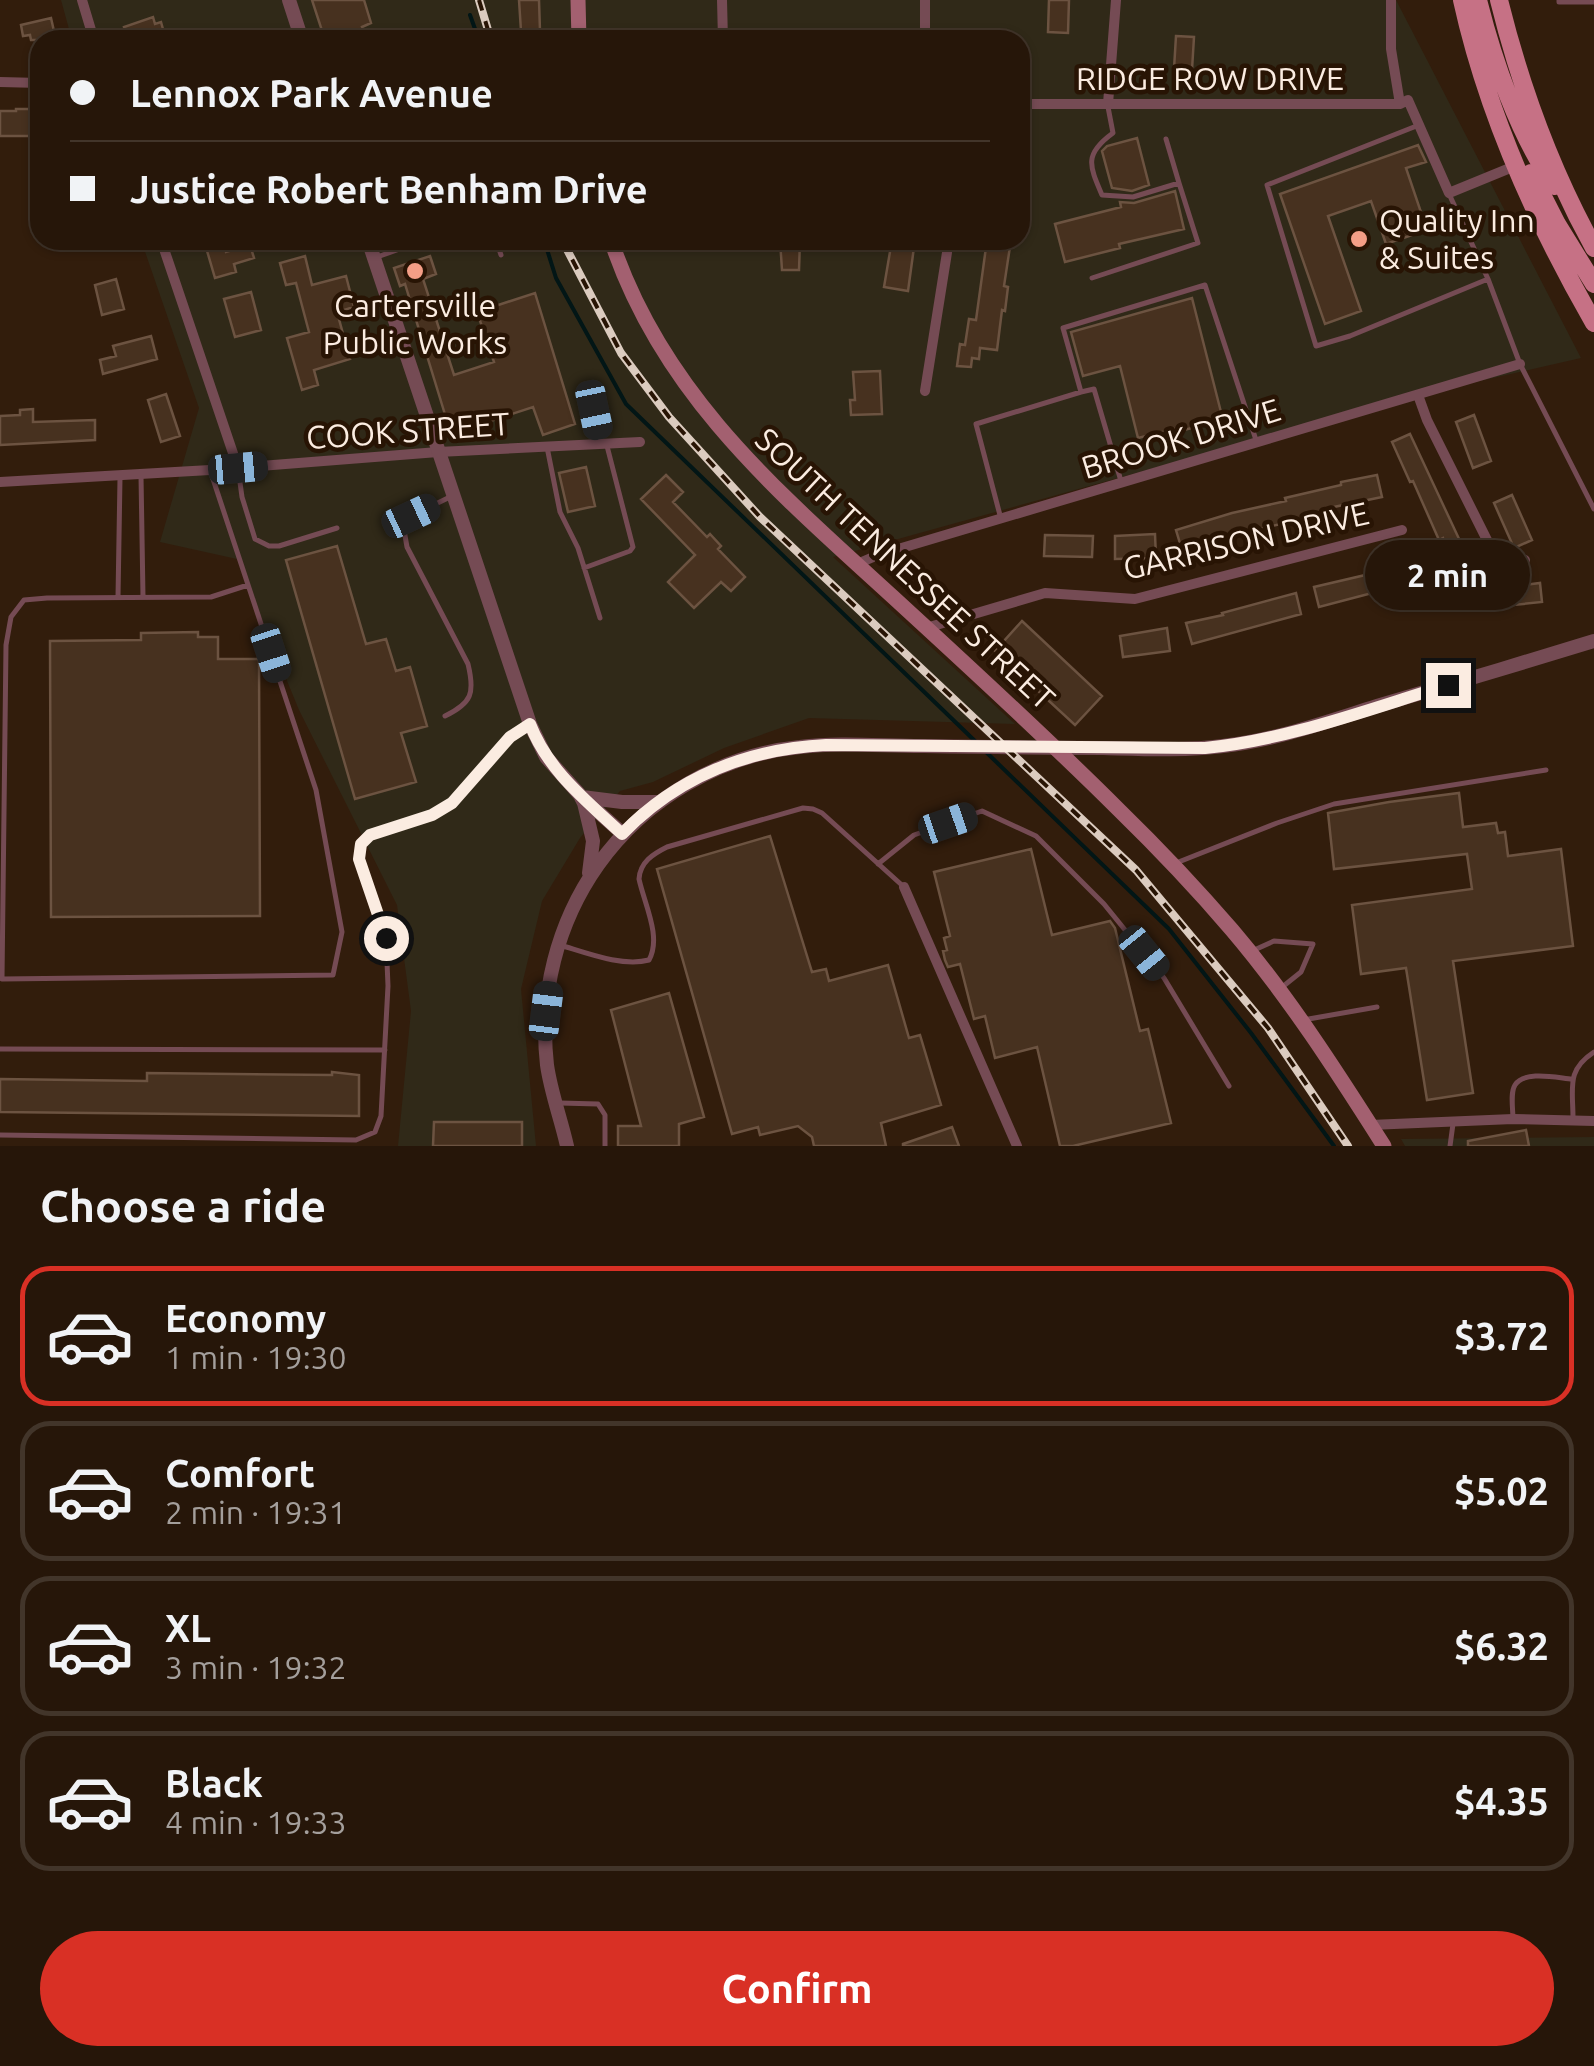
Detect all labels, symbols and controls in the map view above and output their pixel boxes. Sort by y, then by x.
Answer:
street label: RIDGE ROW DRIVE [1076,60,1344,96]
text: Lennox Park Avenue [130,72,493,114]
text: Justice Robert Benham Drive [130,168,648,210]
place label: Quality Inn & Suites [1379,202,1535,275]
marker: Quality Inn & Suites [1348,228,1370,250]
marker: Cartersville Public Works [404,260,426,282]
place label: Cartersville Public Works [323,287,507,360]
car [573,378,615,442]
street label: BROOK DRIVE [1077,391,1284,485]
street label: COOK STREET [305,405,511,455]
street label: SOUTH TENNESSEE STREET [749,420,1063,716]
car [207,450,269,486]
car [377,490,445,542]
street label: GARRISON DRIVE [1119,494,1372,586]
callout: 2 min [1366,540,1530,610]
text: 2 min [1407,557,1488,593]
car [247,620,295,686]
route end [1426,663,1471,708]
car [915,799,981,847]
route start [364,916,409,961]
car [1113,920,1175,986]
car [527,979,565,1043]
text: Choose a ride [40,1180,326,1231]
icon: car [45,1291,135,1381]
text: Economy [165,1297,326,1339]
text: $3.72 [1454,1315,1549,1357]
text: 1 min · 19:30 [165,1339,347,1375]
icon: car [45,1446,135,1536]
text: Comfort [165,1452,315,1494]
text: $5.02 [1454,1470,1549,1512]
text: 2 min · 19:31 [165,1494,347,1530]
icon: car [45,1601,135,1691]
text: XL [165,1607,211,1649]
text: $6.32 [1454,1625,1549,1667]
text: 3 min · 19:32 [165,1649,347,1685]
icon: car [45,1756,135,1846]
text: Black [165,1762,263,1804]
text: $4.35 [1454,1780,1549,1822]
text: 4 min · 19:33 [165,1804,347,1840]
button: Confirm [40,1931,1554,2046]

